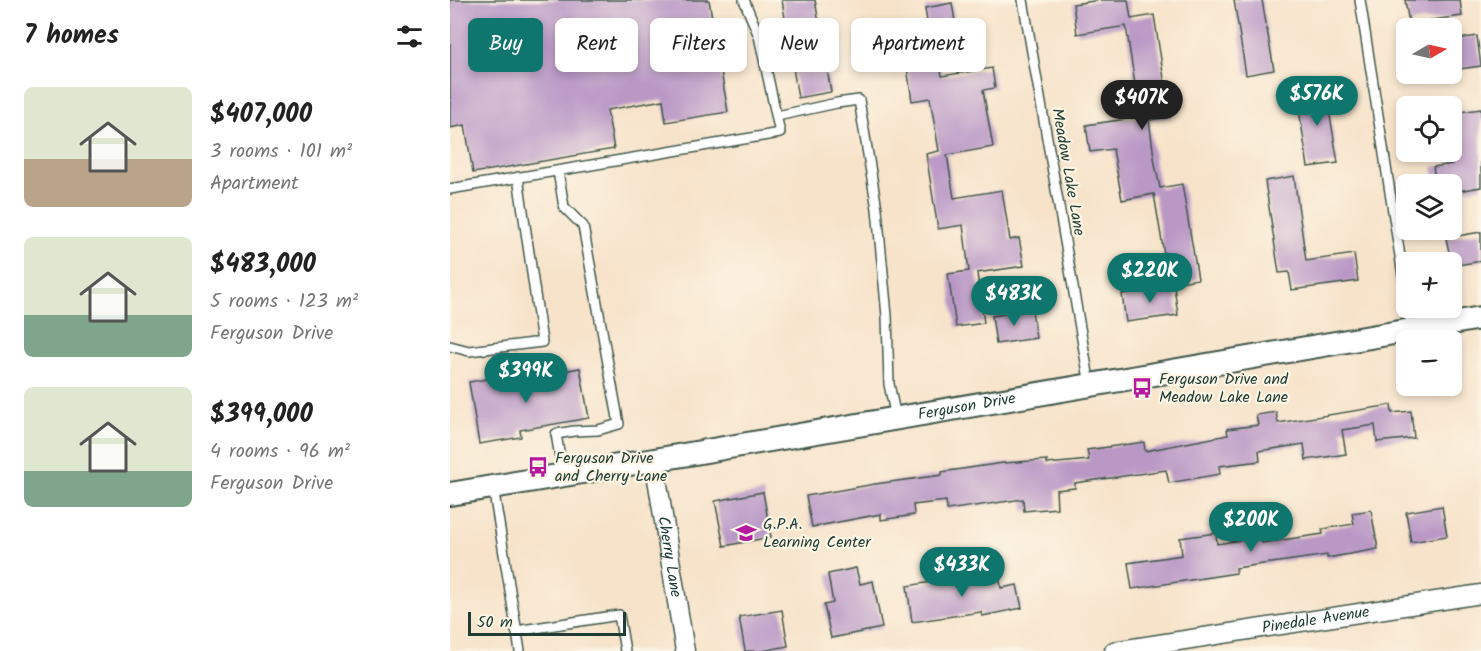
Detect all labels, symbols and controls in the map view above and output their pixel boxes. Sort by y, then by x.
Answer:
text: 7 homes [24,15,119,57]
chip: Buy [468,18,543,72]
chip: Rent [555,18,638,72]
chip: Filters [650,18,747,72]
chip: New [759,18,839,72]
chip: Apartment [851,18,986,72]
north arrow [1396,18,1462,84]
map controls [1396,18,1462,396]
icon: filters [393,20,426,53]
pin: $576K [1275,76,1359,127]
text: $576K [1290,79,1344,111]
pin: $407K [1100,80,1184,131]
text: $407K [1115,83,1169,115]
text: $407,000 [210,94,312,136]
button: locate [1396,96,1462,162]
street label: Meadow Lake Lane [1044,106,1092,238]
icon: home [72,111,144,183]
text: 3 rooms · 101 m² [210,136,352,168]
text: Apartment [210,168,299,200]
button: layers [1396,174,1462,240]
text: $483,000 [210,244,316,286]
button: + [1396,252,1462,318]
pin: $220K [1108,253,1192,304]
text: $220K [1121,256,1179,288]
icon: home [72,261,144,333]
pin: $483K [972,276,1056,327]
text: $483K [985,279,1043,311]
text: 5 rooms · 123 m² [210,286,358,318]
text: Ferguson Drive [210,318,333,350]
button: − [1396,330,1462,396]
pin: $399K [484,353,568,404]
text: $399K [498,356,554,388]
place label: Ferguson Drive and Meadow Lake Lane [1159,367,1289,410]
bus stop icon: Ferguson Drive and Meadow Lake Lane [1130,376,1154,400]
street label: Ferguson Drive [916,386,1017,427]
text: $399,000 [210,394,313,436]
icon: home [72,411,144,483]
text: 4 rooms · 96 m² [210,436,350,468]
place label: Ferguson Drive and Cherry Lane [555,446,667,489]
bus stop icon: Ferguson Drive and Cherry Lane [526,455,550,479]
text: Ferguson Drive [210,468,333,500]
pin: $200K [1209,502,1293,553]
text: $200K [1223,505,1279,537]
place label: G.P.A. Learning Center [763,512,872,555]
street label: Cherry Lane [651,514,689,599]
school or university icon: G.P.A. Learning Center [734,521,758,545]
pin: $433K [920,547,1004,598]
text: $433K [934,550,990,582]
street label: Pinedale Avenue [1260,599,1371,640]
scale bar [468,609,626,636]
text: 50 m [477,610,513,635]

